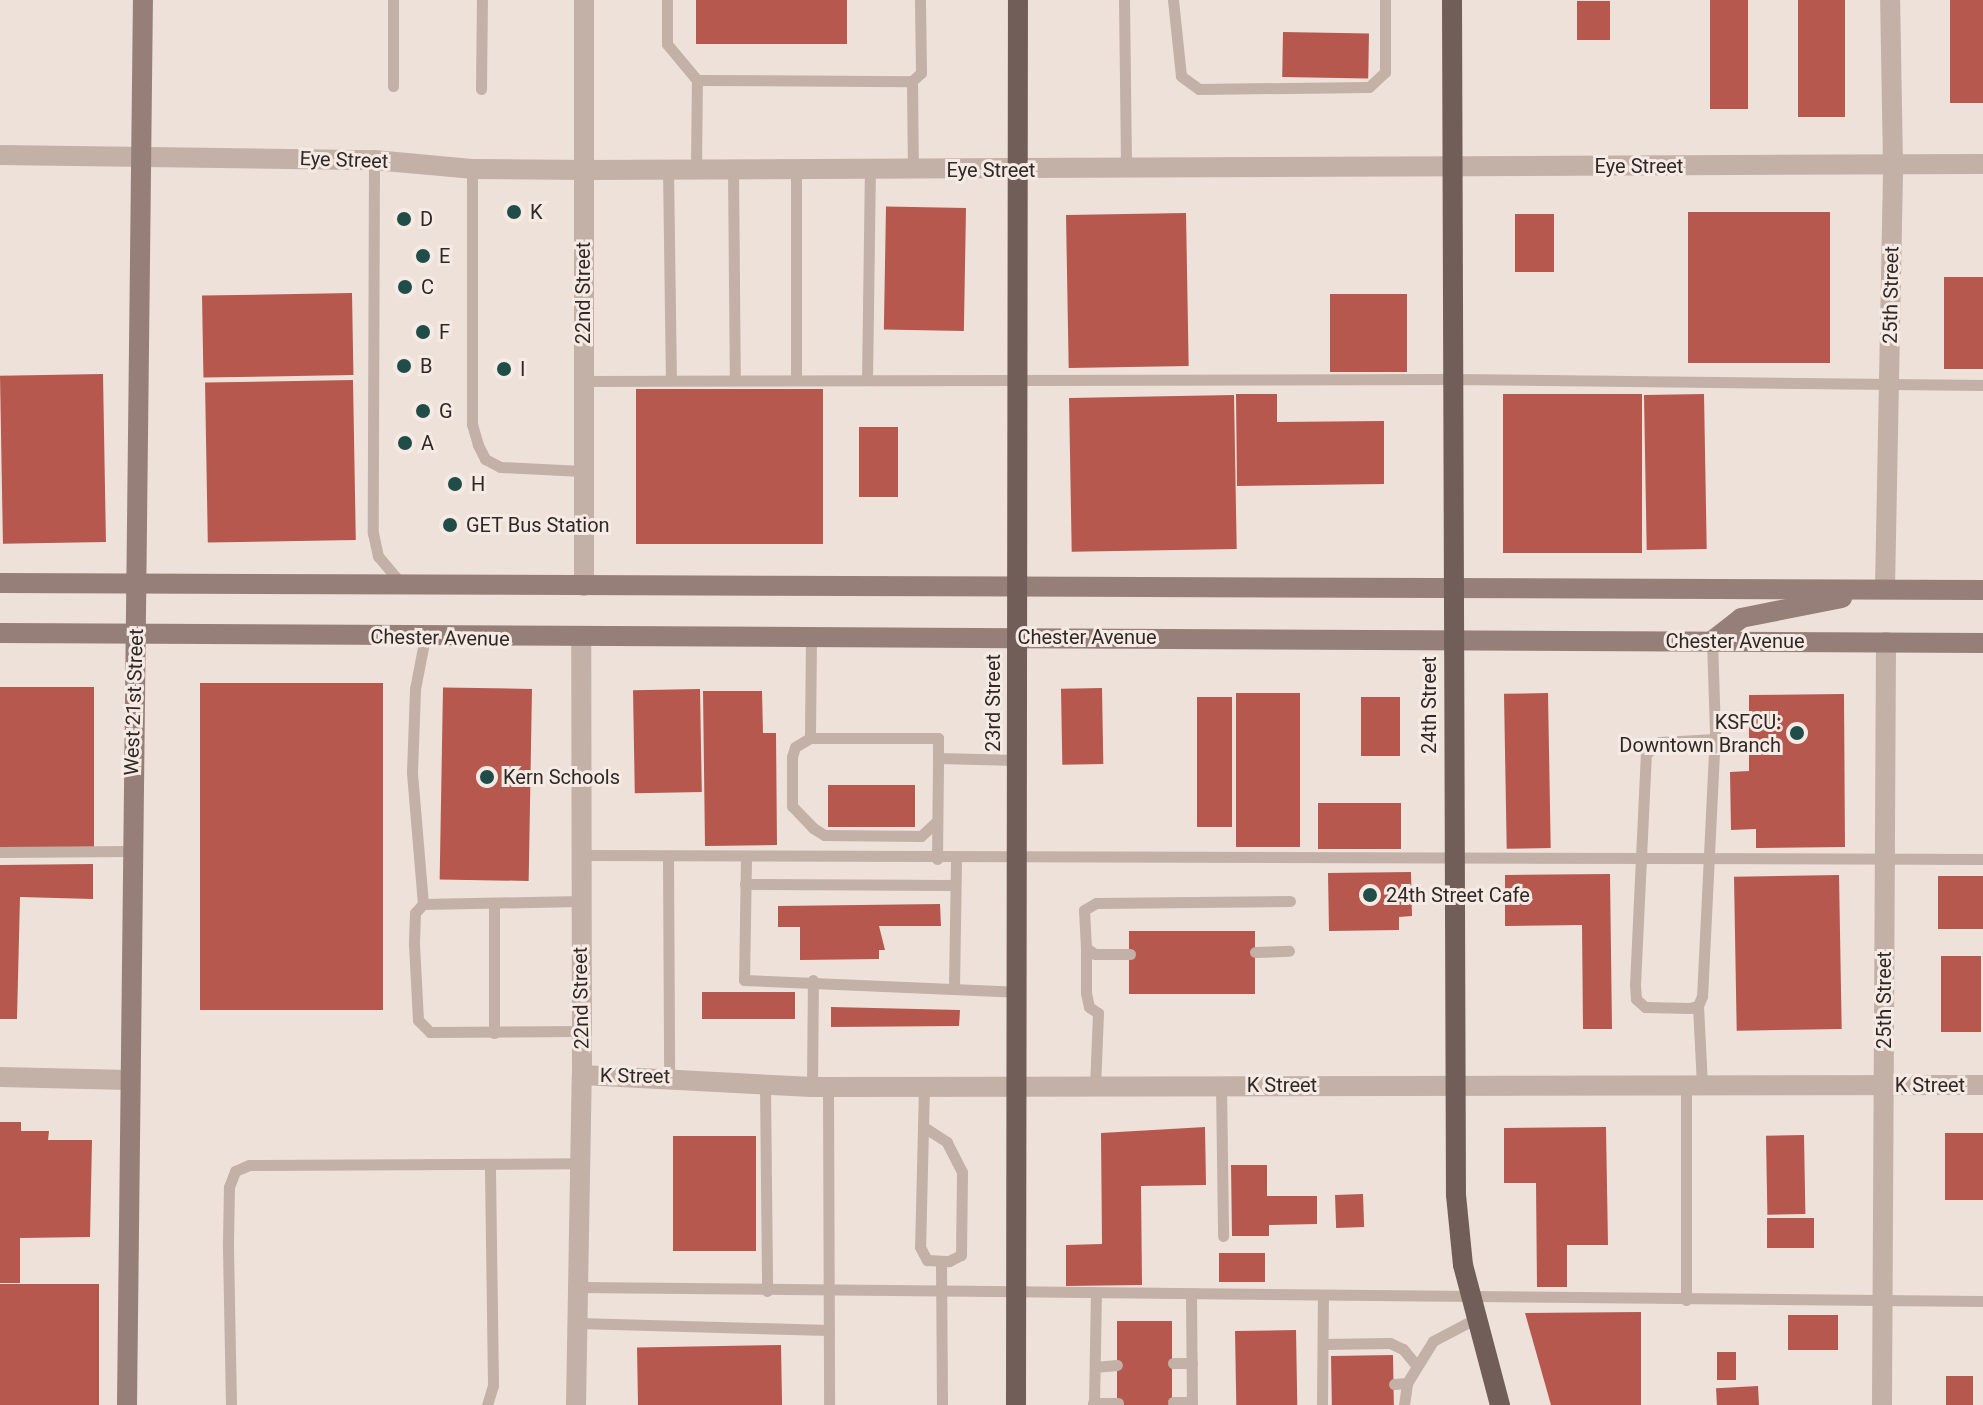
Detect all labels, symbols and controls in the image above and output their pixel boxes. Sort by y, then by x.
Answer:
street label: Eye Street [299,146,389,174]
street label: Eye Street [1595,154,1683,178]
street label: Eye Street [947,158,1035,182]
place label: K [530,200,543,224]
marker: K [505,203,523,221]
place label: D [420,207,433,231]
marker: D [395,210,413,228]
street label: 22nd Street [571,242,595,344]
place label: E [439,244,450,268]
street label: 25th Street [1878,246,1904,344]
marker: E [414,247,432,265]
place label: C [421,275,434,299]
marker: C [396,278,414,296]
place label: F [439,320,450,344]
marker: F [414,323,432,341]
place label: B [420,354,432,378]
marker: B [395,357,413,375]
place label: I [520,357,525,381]
marker: I [495,360,513,378]
place label: G [439,399,453,423]
marker: G [414,402,432,420]
place label: A [421,431,434,455]
marker: A [396,434,414,452]
place label: H [471,472,485,496]
marker: H [446,475,464,493]
place label: GET Bus Station [466,513,610,537]
marker: GET Bus Station [441,516,459,534]
street label: Chester Avenue [370,625,510,651]
street label: Chester Avenue [1017,625,1157,649]
street label: West 21st Street [119,628,149,776]
street label: Chester Avenue [1665,629,1805,653]
street label: 23rd Street [981,654,1005,752]
street label: 24th Street [1417,656,1441,754]
place label: KSFCU: Downtown Branch [1619,710,1781,757]
marker: KSFCU: Downtown Branch [1788,724,1806,742]
place label: Kern Schools [503,765,620,789]
marker: Kern Schools [478,768,496,786]
place label: 24th Street Cafe [1386,883,1530,907]
marker: 24th Street Cafe [1361,886,1379,904]
street label: 22nd Street [568,947,594,1049]
street label: 25th Street [1872,951,1896,1049]
street label: K Street [600,1063,670,1089]
street label: K Street [1247,1073,1317,1097]
street label: K Street [1895,1073,1965,1097]

